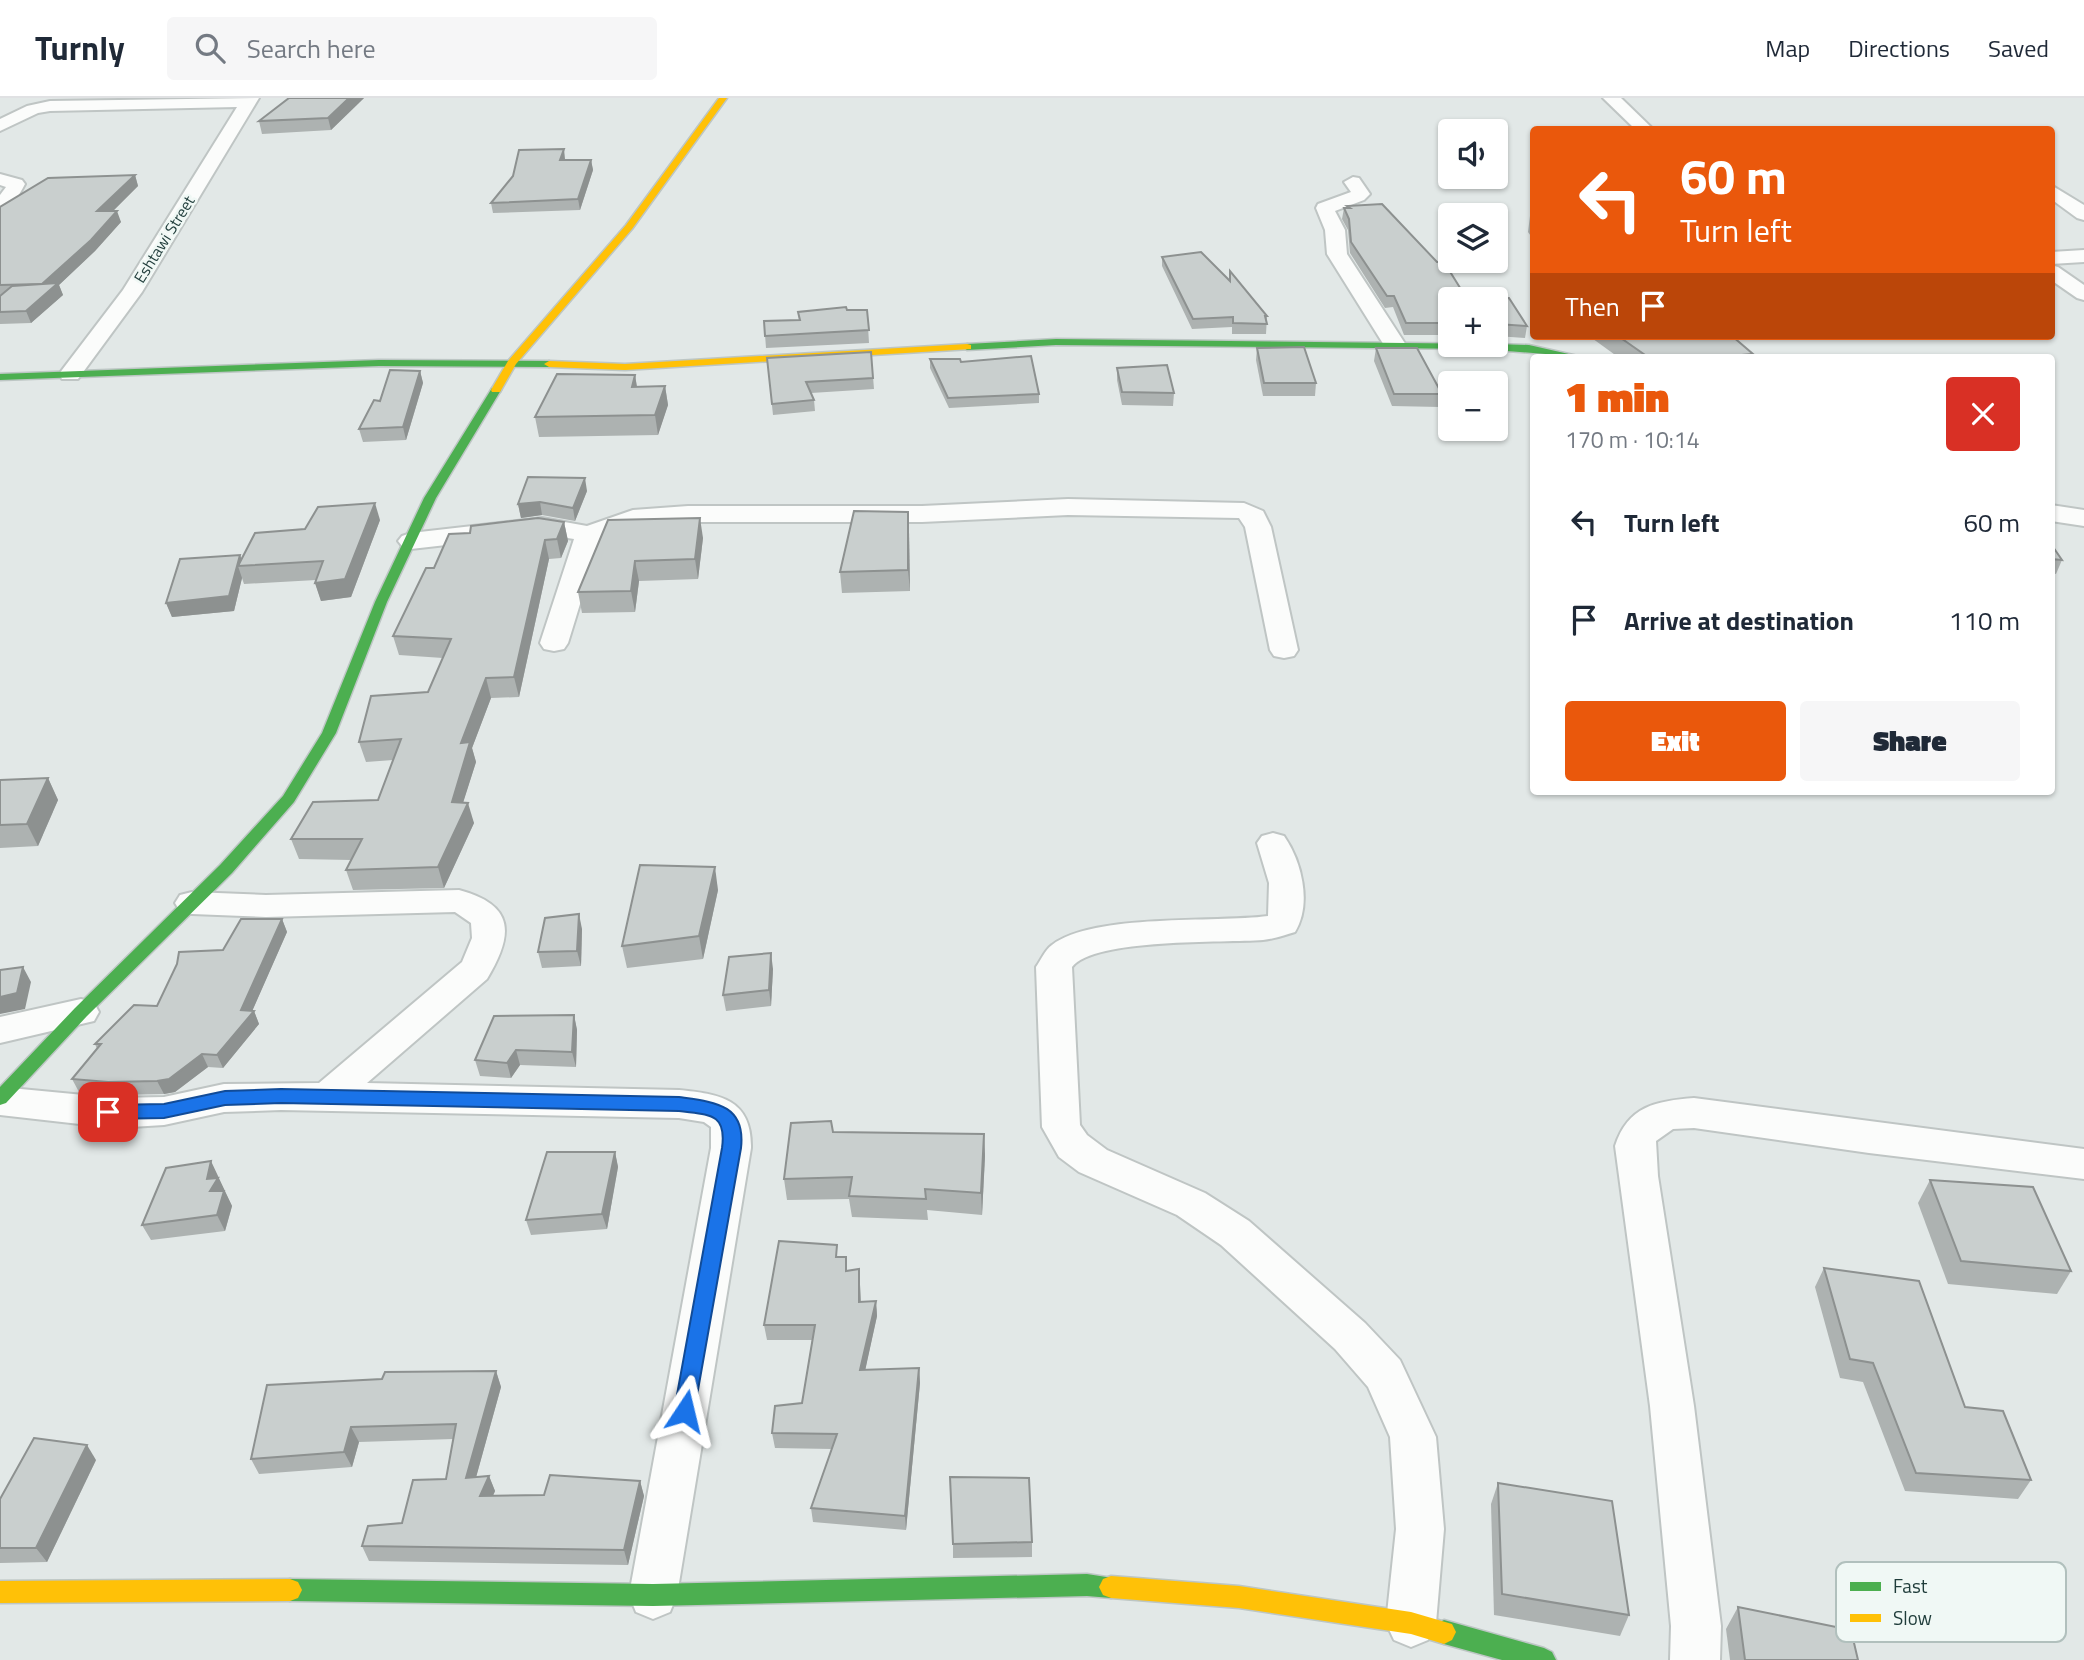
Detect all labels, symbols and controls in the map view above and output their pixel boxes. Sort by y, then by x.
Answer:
search box [167,17,657,80]
text: Turnly [35,23,125,73]
icon: search [191,29,229,67]
text: Search here [247,29,376,68]
text: Map [1765,30,1810,66]
text: Directions [1848,30,1950,66]
text: Saved [1988,30,2049,66]
map controls [1438,119,1508,441]
button: sound [1438,119,1508,189]
text: 60 m [1680,138,1787,213]
icon: left [1565,154,1656,245]
street label: Eshtawi Street [128,190,201,287]
button: layers [1438,203,1508,273]
text: Turn left [1680,206,1792,254]
button: + [1438,287,1508,357]
text: Then [1565,287,1620,326]
icon: arrive [1634,287,1672,325]
text: 1 min [1565,364,1669,428]
button: − [1438,371,1508,441]
button: close [1946,377,2020,451]
text: 170 m · 10:14 [1565,422,1700,457]
icon: left [1565,503,1603,541]
text: Turn left [1624,503,1719,542]
text: 60 m [1963,503,2020,542]
icon: arrive [1565,601,1603,639]
text: Arrive at destination [1624,601,1854,640]
text: 110 m [1949,601,2020,640]
button: Exit [1565,701,1786,781]
button: Share [1800,701,2020,781]
pin [78,1082,138,1142]
icon: arrive [89,1093,127,1131]
position arrow [648,1374,722,1448]
legend [1836,1562,2066,1642]
text: Fast [1893,1571,1928,1600]
text: Slow [1893,1603,1932,1632]

